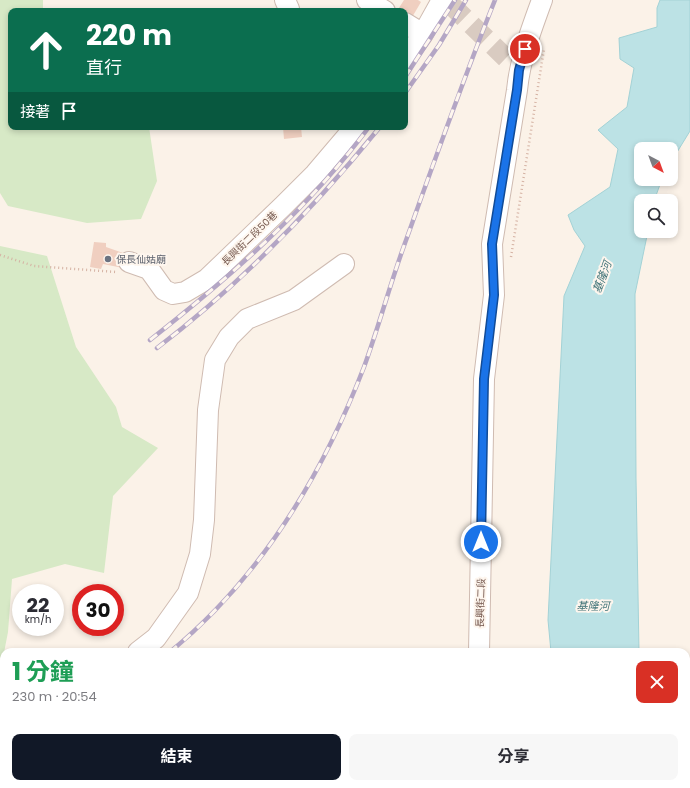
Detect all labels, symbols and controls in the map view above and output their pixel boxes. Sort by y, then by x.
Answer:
text: 220 m [86,16,172,55]
icon: ahead [20,24,72,76]
pin [508,32,542,66]
icon: arrive [514,38,536,60]
text: 直行 [86,55,122,80]
icon: arrive [58,100,80,122]
text: 接著 [20,101,50,122]
north arrow [634,142,678,186]
map controls [634,142,678,238]
button: search [634,194,678,238]
street label: 長興街二段50巷 [218,208,281,269]
place label: 保長仙姑廟 [116,252,166,267]
marker: 保長仙姑廟 [103,254,113,264]
water label: 基隆河 [589,257,616,295]
position arrow [460,521,502,563]
street label: 長興街二段 [472,578,489,628]
speed limit sign: 30 [72,584,124,636]
text: 22 [27,591,49,619]
water label: 基隆河 [577,598,611,614]
text: km/h [25,612,51,627]
text: 1 分鐘 [12,655,74,688]
button: close [636,661,678,703]
text: 230 m · 20:54 [12,687,97,706]
button: 結束 [12,734,341,780]
button: 分享 [349,734,678,780]

